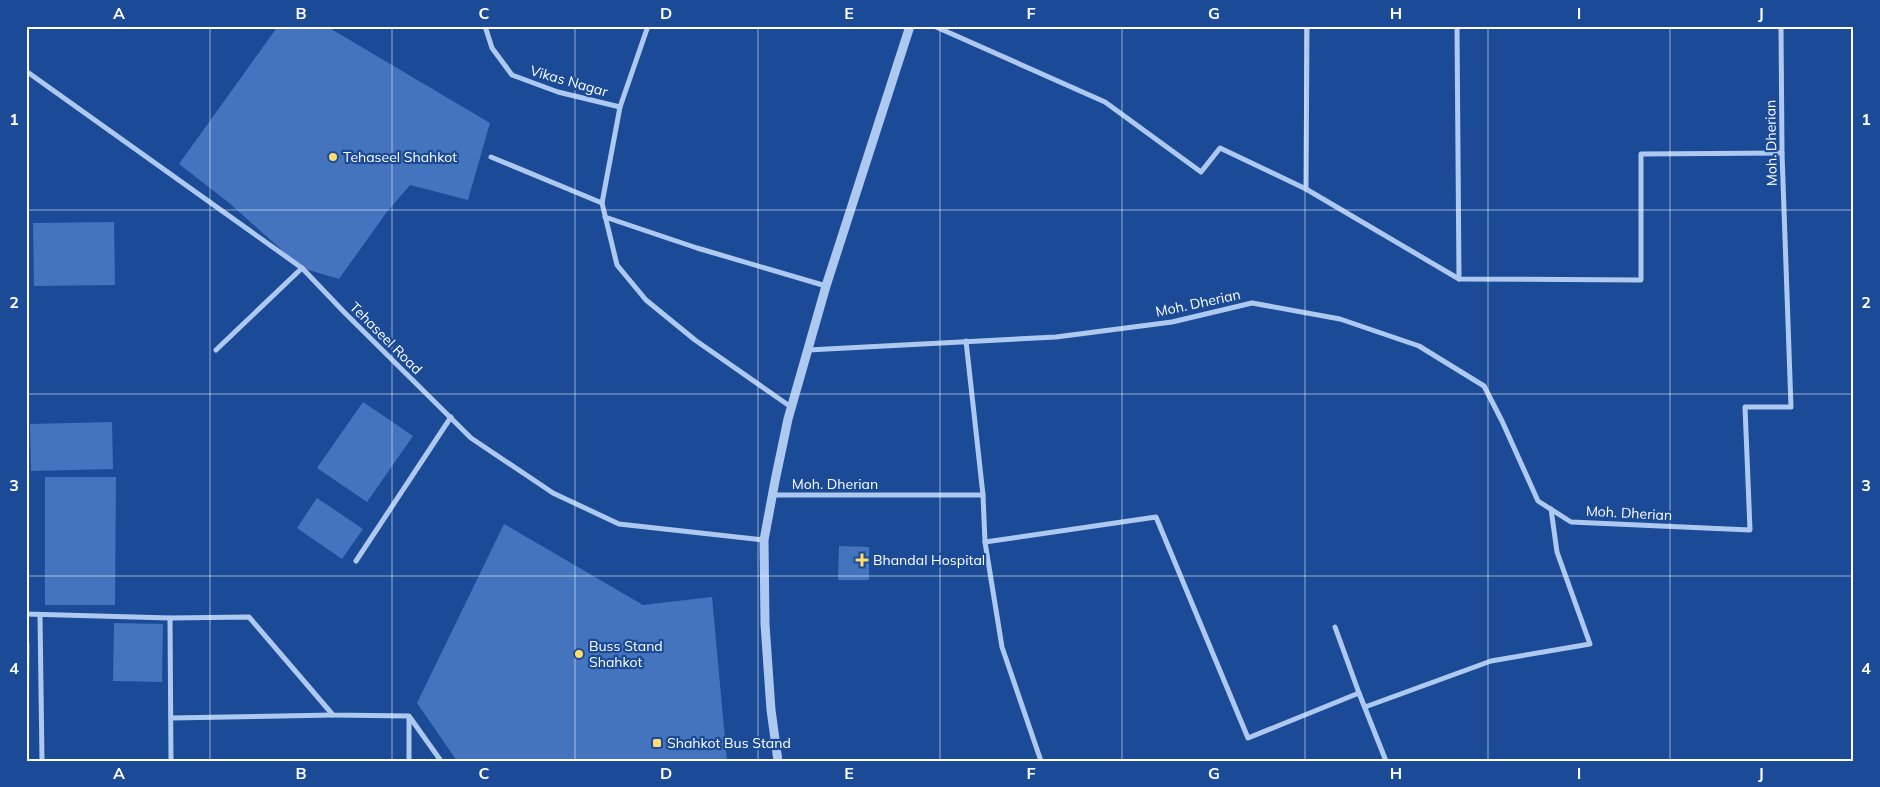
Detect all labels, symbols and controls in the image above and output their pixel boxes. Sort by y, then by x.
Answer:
text: A [113,3,125,23]
text: B [295,3,307,23]
text: C [479,3,490,23]
text: D [660,3,672,23]
text: E [844,3,854,23]
text: F [1026,3,1036,23]
text: G [1208,3,1220,23]
text: H [1390,3,1402,23]
text: I [1577,3,1581,23]
text: J [1758,3,1764,23]
street label: Vikas Nagar [528,61,611,101]
street label: Moh. Dherian [1761,100,1781,186]
text: 1 [9,109,19,129]
text: 1 [1861,109,1871,129]
place label: Tehaseel Shahkot [343,148,457,166]
marker: Tehaseel Shahkot [327,151,339,163]
street label: Moh. Dherian [1154,285,1242,321]
text: 2 [9,292,19,312]
text: 2 [1861,292,1871,312]
street label: Tehaseel Road [346,298,426,378]
text: 3 [9,475,19,495]
street label: Moh. Dherian [792,475,878,493]
text: 3 [1861,475,1871,495]
street label: Moh. Dherian [1585,502,1673,524]
place label: Bhandal Hospital [873,551,985,569]
marker: Bhandal Hospital [855,553,869,567]
place label: Buss Stand Shahkot [589,637,663,671]
marker: Buss Stand Shahkot [573,648,585,660]
text: 4 [9,658,19,678]
text: 4 [1861,658,1871,678]
place label: Shahkot Bus Stand [667,734,791,752]
marker: Shahkot Bus Stand [651,737,663,749]
text: A [113,763,125,783]
text: B [295,763,307,783]
text: C [479,763,490,783]
text: D [660,763,672,783]
text: E [844,763,854,783]
text: F [1026,763,1036,783]
text: G [1208,763,1220,783]
text: H [1390,763,1402,783]
text: I [1577,763,1581,783]
text: J [1758,763,1764,783]

